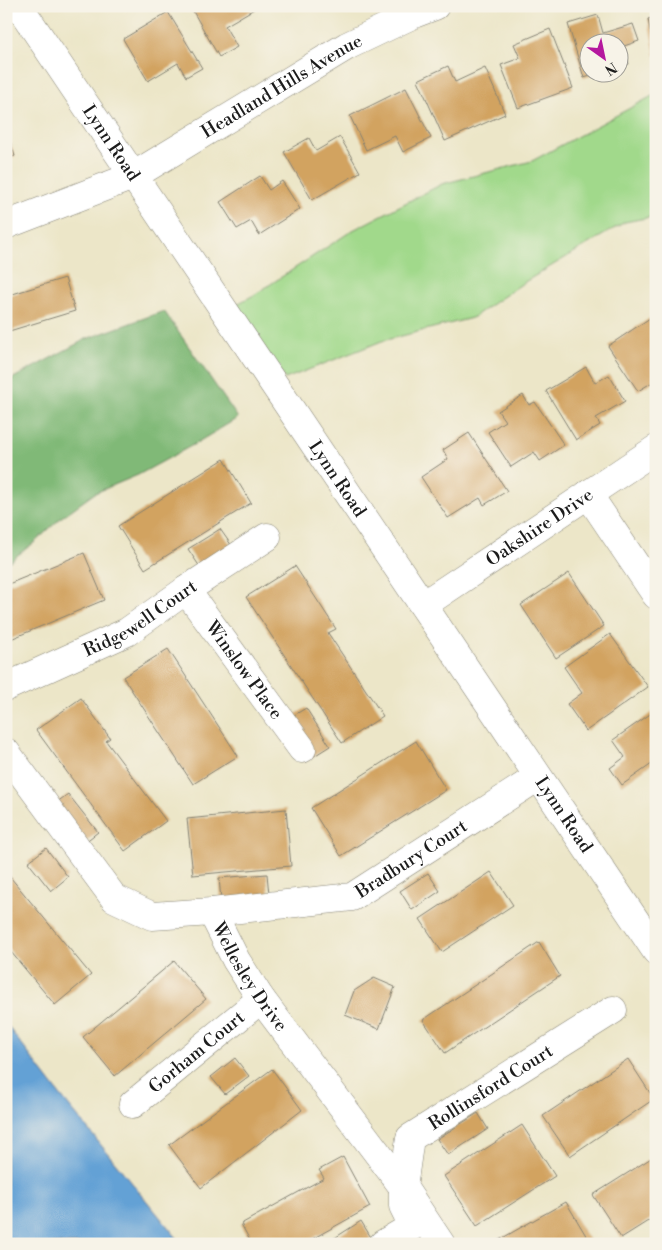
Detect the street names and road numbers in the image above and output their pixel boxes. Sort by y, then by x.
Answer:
street label: Headland Hills Avenue [197,29,366,143]
street label: Lynn Road [77,100,146,186]
street label: Lynn Road [304,436,372,522]
street label: Oakshire Drive [481,483,597,571]
street label: Ridgewell Court [80,574,202,662]
street label: Winslow Place [200,615,288,724]
street label: Lynn Road [530,772,598,858]
street label: Bradbury Court [350,814,472,904]
street label: Wellesley Drive [207,917,293,1036]
street label: Gorham Court [144,1005,250,1098]
street label: Rollinsford Court [424,1039,558,1135]

